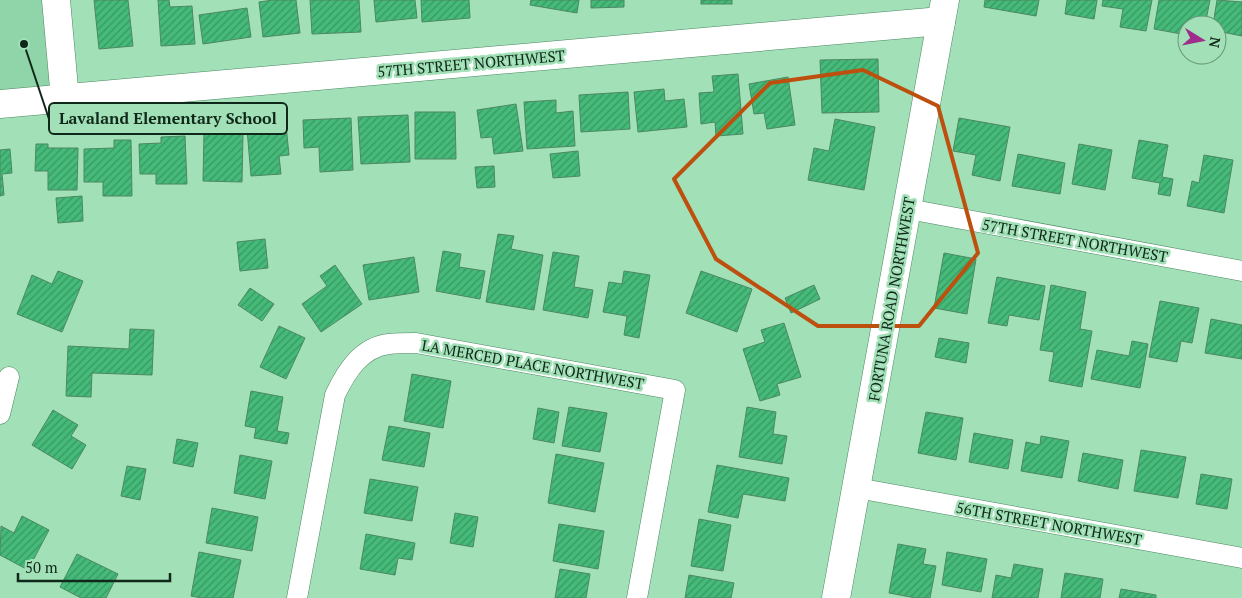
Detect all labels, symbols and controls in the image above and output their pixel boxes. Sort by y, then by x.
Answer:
north arrow [1177,15,1227,65]
text: N [1205,35,1226,50]
street label: 57TH STREET NORTHWEST [376,45,566,81]
callout: Lavaland Elementary School [49,103,287,134]
text: Lavaland Elementary School [59,107,277,129]
street label: FORTUNA ROAD NORTHWEST [863,195,919,403]
street label: 57TH STREET NORTHWEST [981,214,1169,266]
street label: LA MERCED PLACE NORTHWEST [420,335,646,393]
street label: 56TH STREET NORTHWEST [955,497,1143,549]
scale bar [18,550,170,582]
text: 50 m [25,557,58,577]

